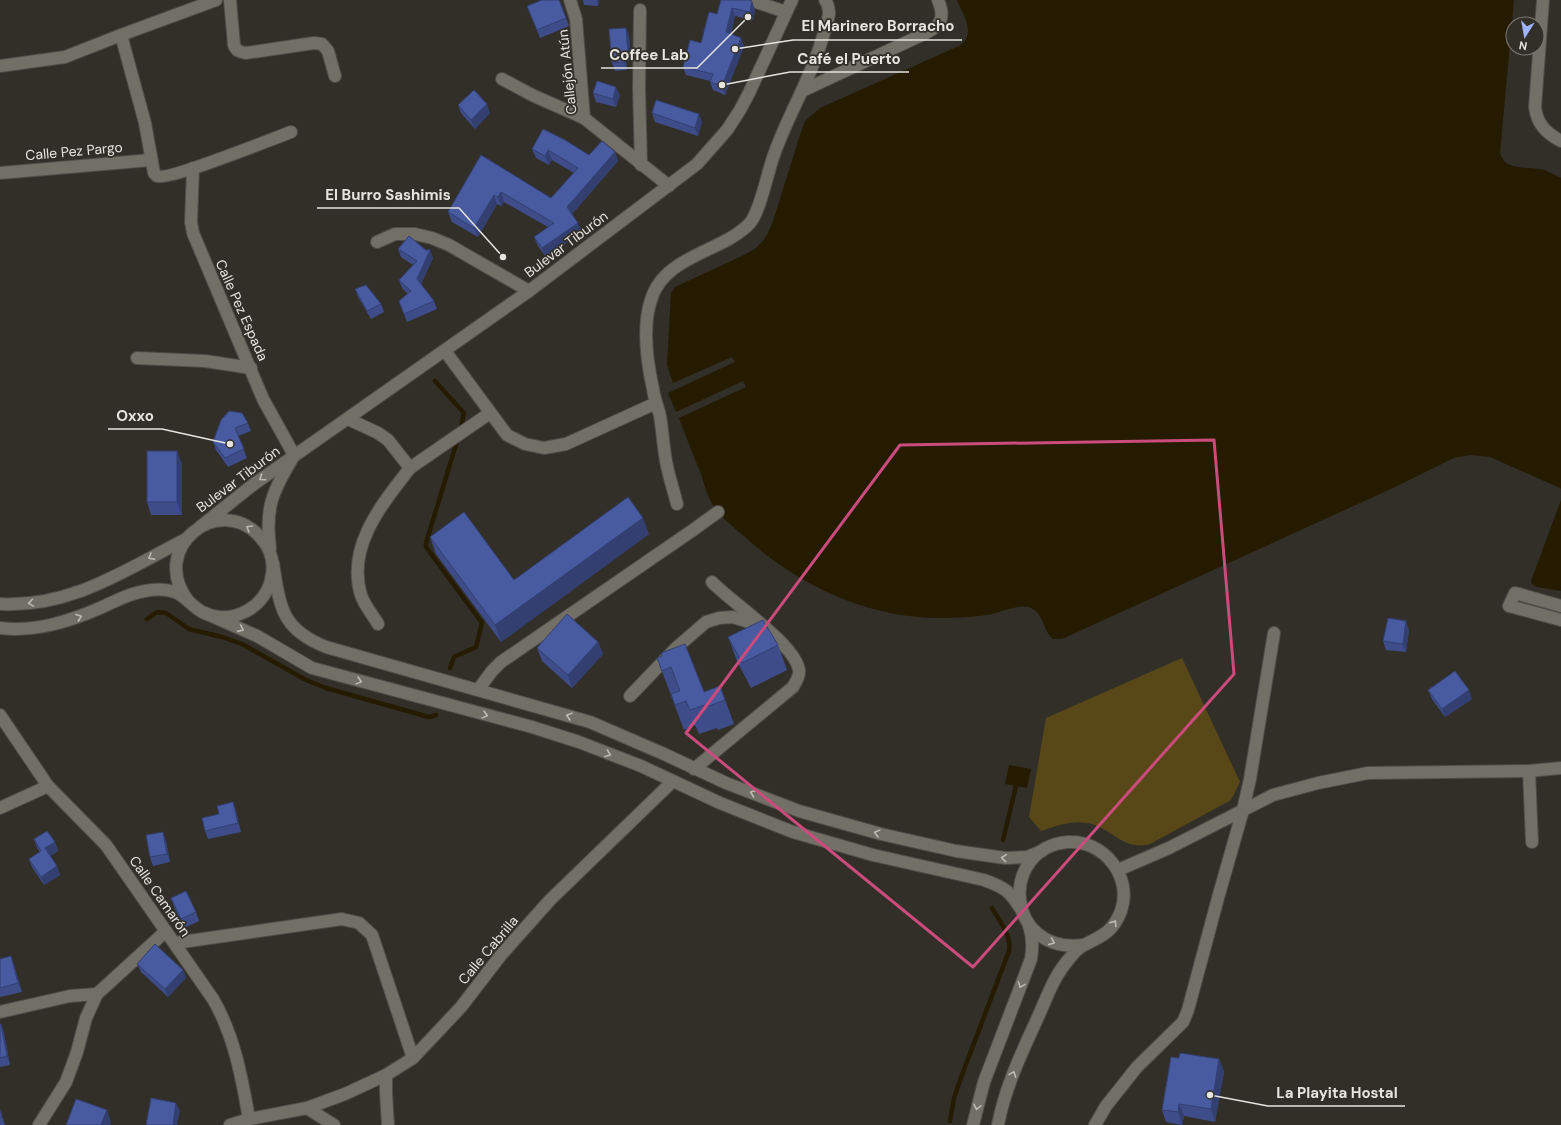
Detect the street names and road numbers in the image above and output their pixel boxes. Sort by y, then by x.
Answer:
street label: Callejón Atún [554,29,580,115]
street label: Calle Pez Pargo [25,138,123,164]
street label: Bulevar Tiburón [521,207,611,281]
street label: Calle Pez Espada [212,257,272,363]
street label: Bulevar Tiburón [193,442,283,516]
street label: Calle Camarón [126,852,194,940]
street label: Calle Cabrilla [454,912,522,988]

